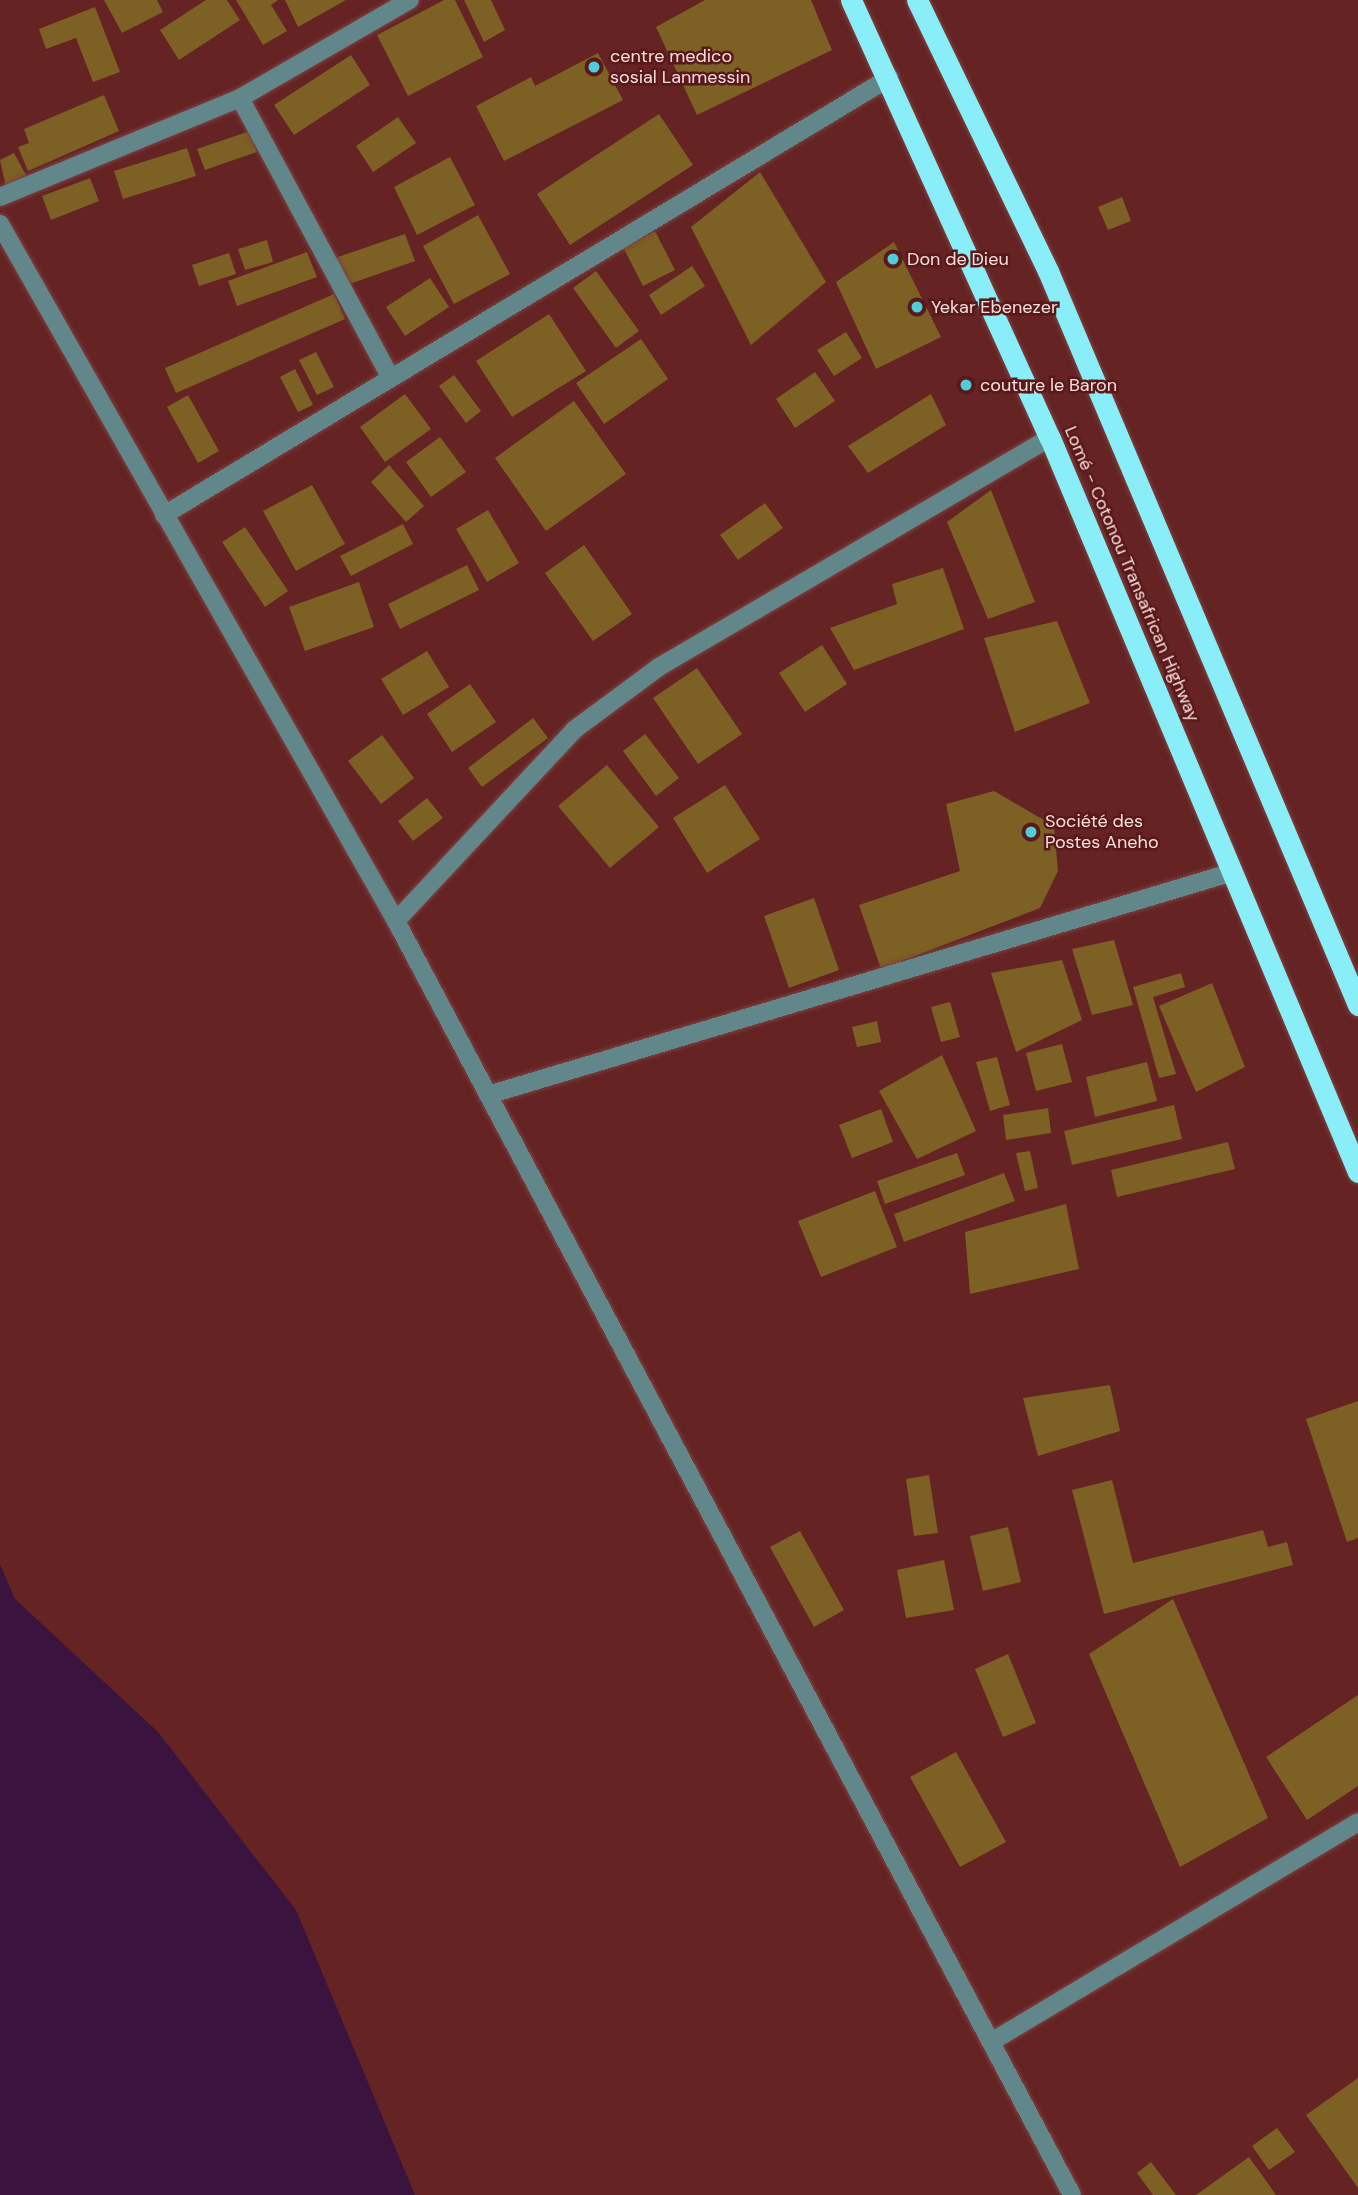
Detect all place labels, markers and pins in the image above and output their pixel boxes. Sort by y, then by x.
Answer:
place label: centre medico sosial Lanmessin [610,46,750,88]
marker: centre medico sosial Lanmessin [584,57,604,77]
place label: Don de Dieu [907,248,1009,270]
marker: Don de Dieu [885,251,901,267]
place label: Yekar Ebenezer [931,296,1058,318]
marker: Yekar Ebenezer [909,299,925,315]
place label: couture le Baron [980,374,1117,396]
marker: couture le Baron [958,377,974,393]
place label: Société des Postes Aneho [1045,811,1159,854]
marker: Société des Postes Aneho [1023,824,1039,840]

